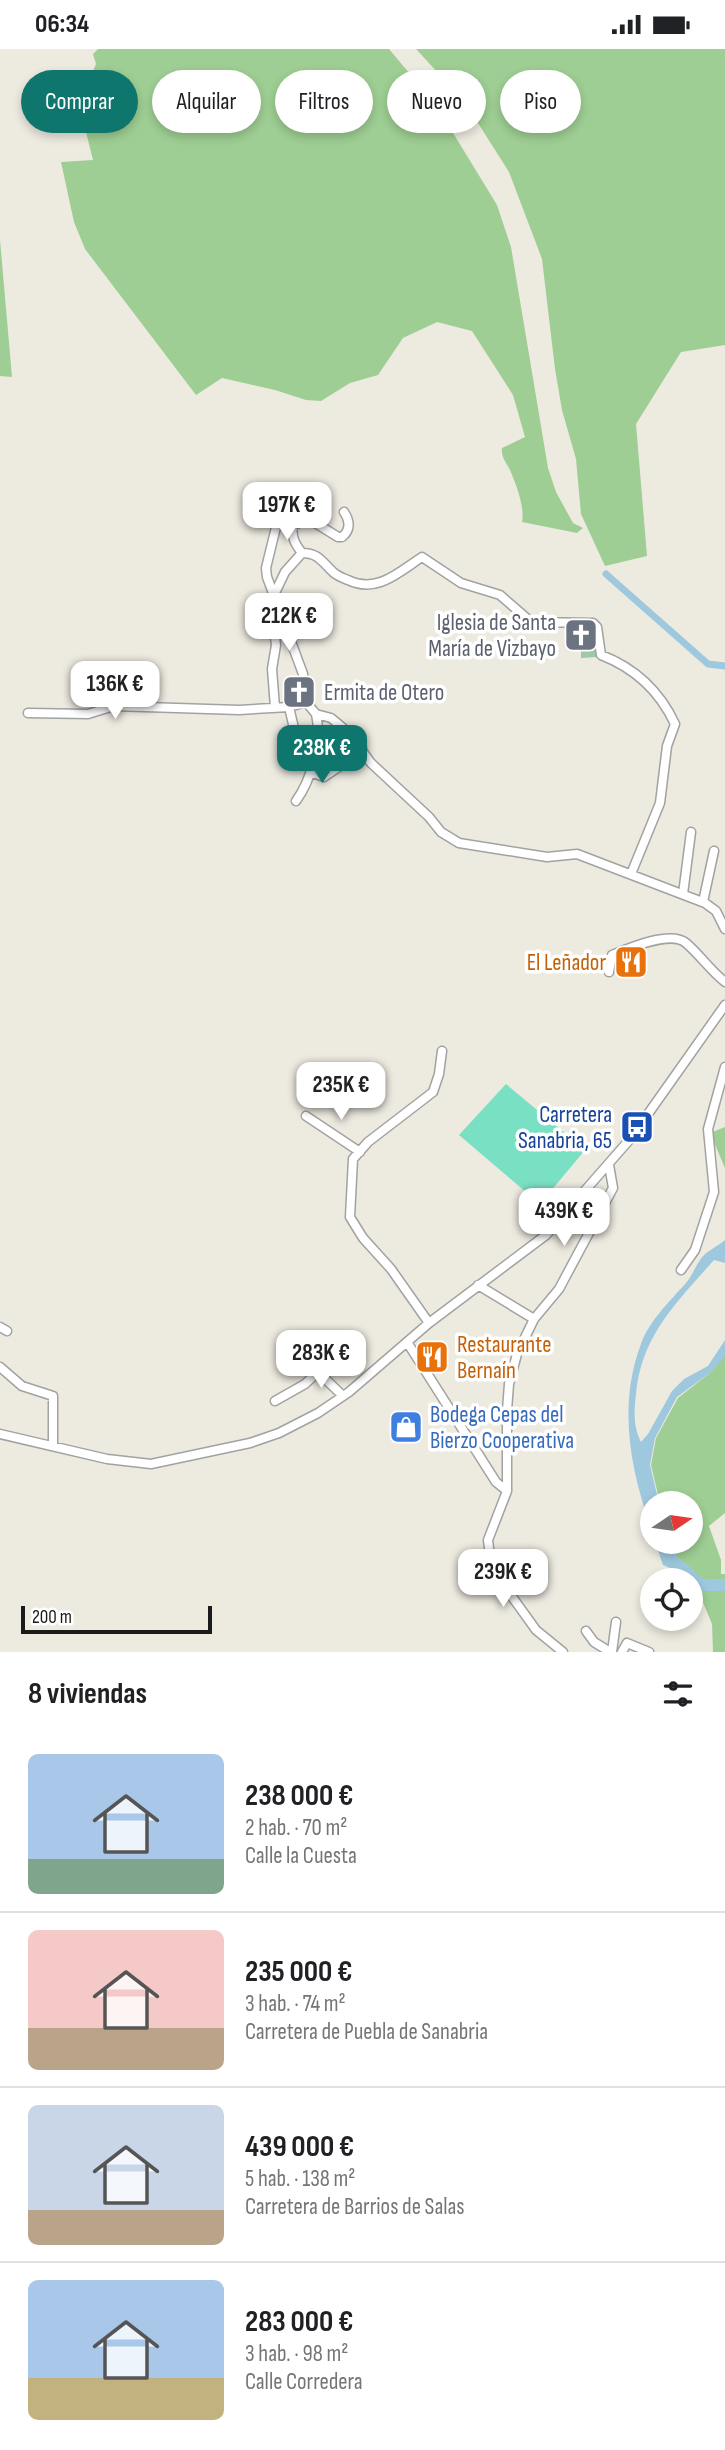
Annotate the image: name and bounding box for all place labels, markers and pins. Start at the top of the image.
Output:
pin: 197K € [230,483,344,542]
pin: 212K € [232,593,346,653]
place label: Iglesia de Santa María de Vizbayo [428,609,556,663]
church icon: Iglesia de Santa María de Vizbayo [562,616,600,654]
pin: 136K € [58,661,172,721]
church icon: Ermita de Otero [280,673,318,711]
place label: Ermita de Otero [324,679,444,707]
pin: 238K € [265,725,379,785]
restaurant icon: El Leñador [612,943,650,981]
place label: El Leñador [527,949,606,977]
pin: 235K € [284,1063,398,1122]
place label: Carretera Sanabria, 65 [518,1101,612,1155]
bus stop icon: Carretera Sanabria, 65 [618,1108,656,1146]
pin: 439K € [507,1189,621,1248]
pin: 283K € [264,1331,378,1390]
place label: Restaurante Bernaín [457,1331,551,1385]
restaurant icon: Restaurante Bernaín [413,1338,451,1376]
place label: Bodega Cepas del Bierzo Cooperativa [430,1401,574,1455]
shop icon: Bodega Cepas del Bierzo Cooperativa [387,1408,425,1446]
pin: 239K € [446,1549,560,1609]

